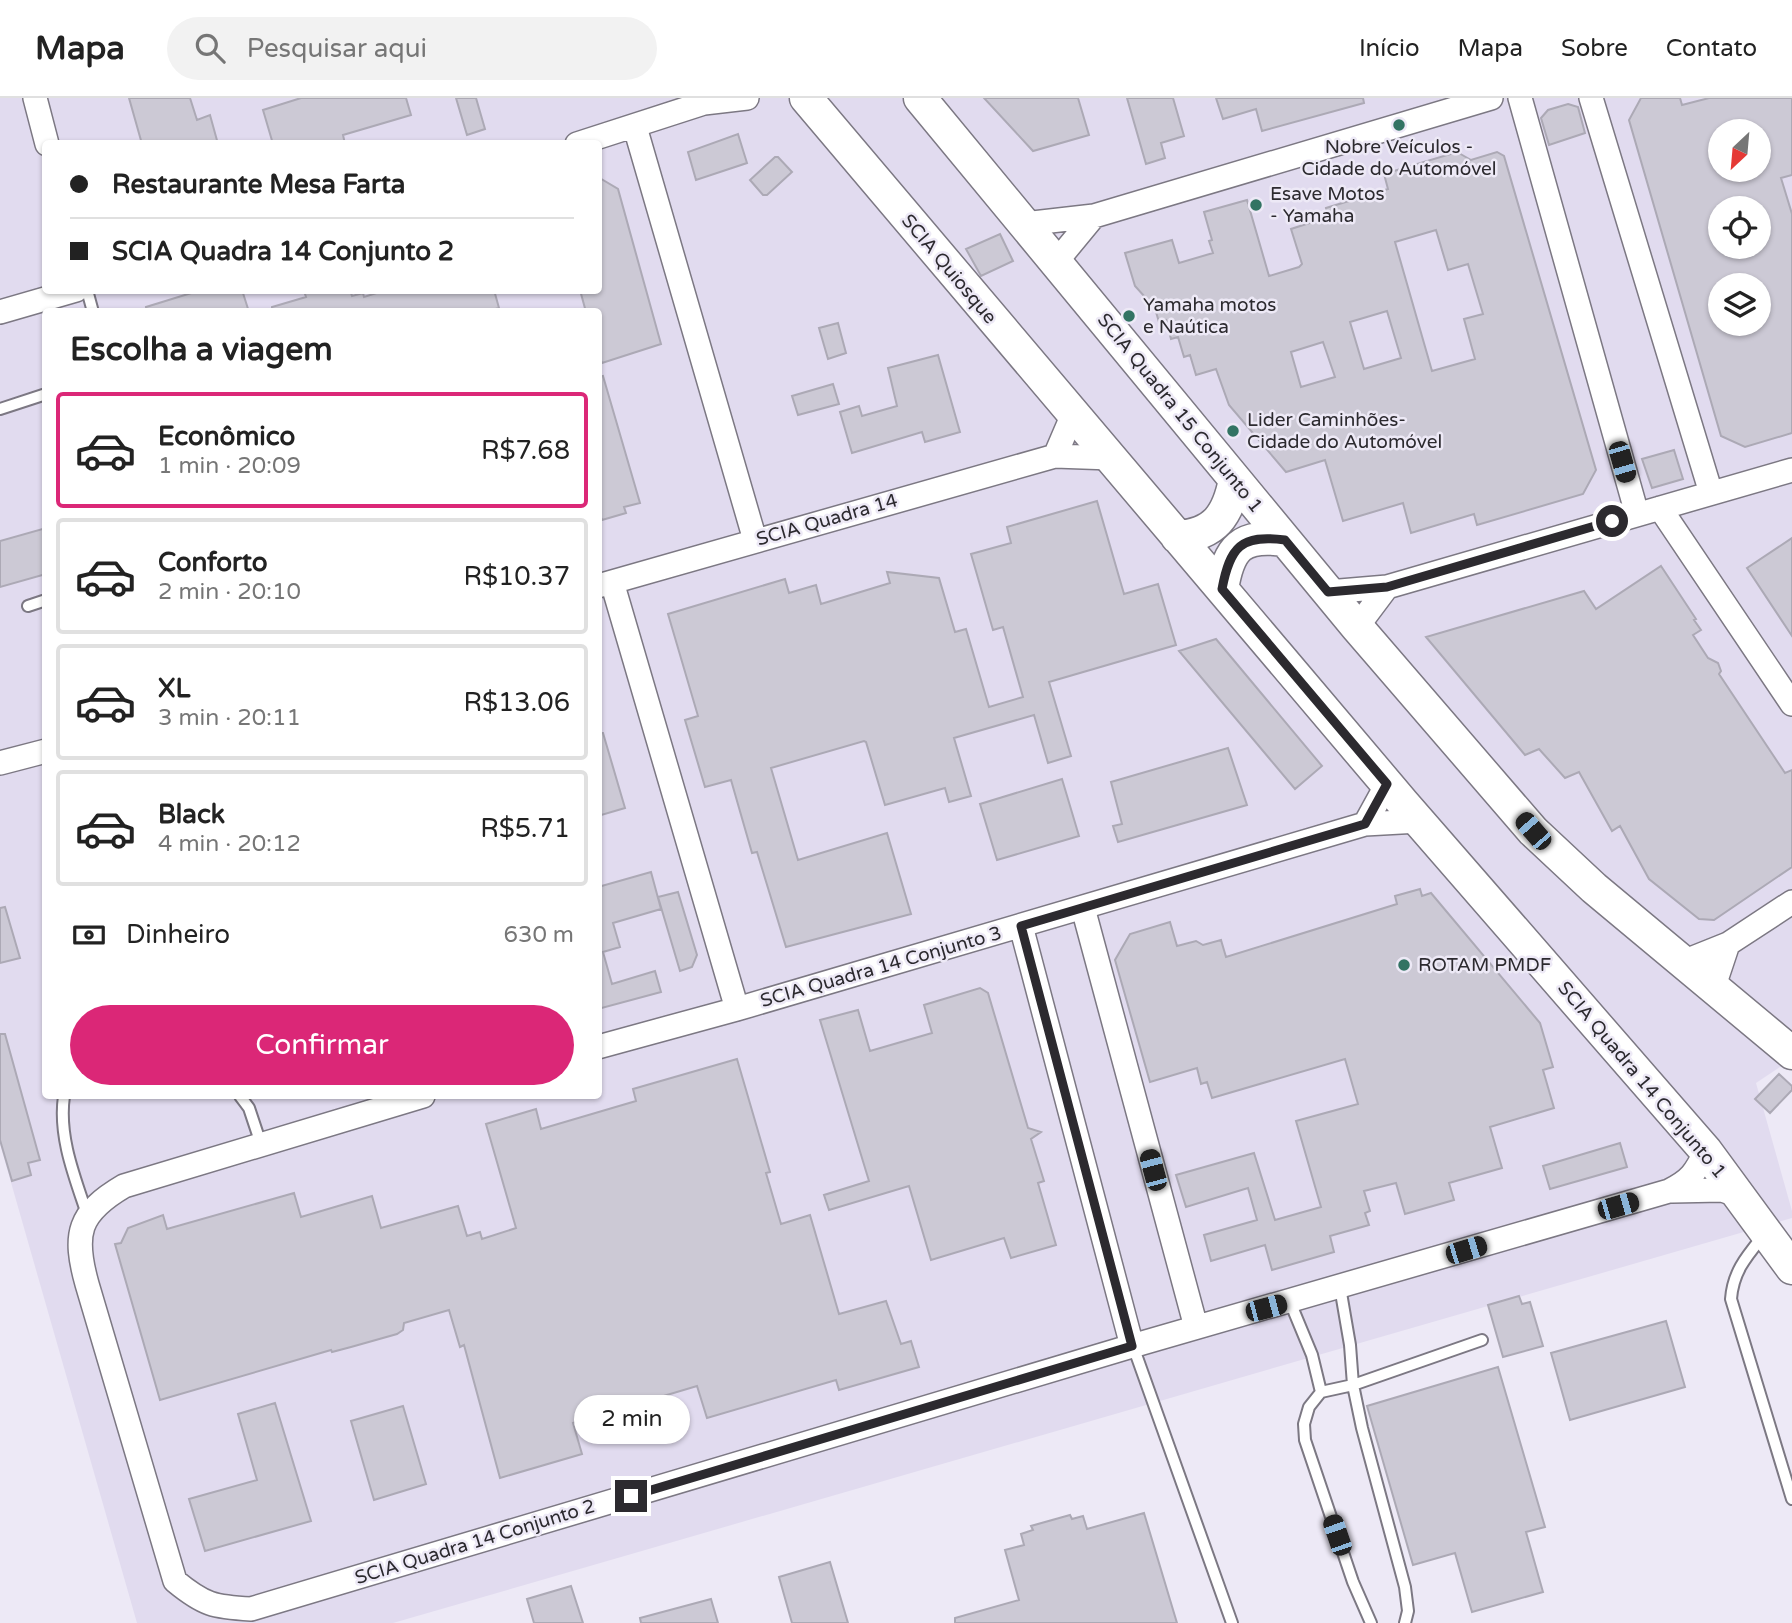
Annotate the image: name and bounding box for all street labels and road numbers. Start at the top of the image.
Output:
street label: SCIA Quiosque [897,210,1001,328]
street label: SCIA Quadra 15 Conjunto 1 [1093,309,1267,517]
street label: SCIA Quadra 14 [754,489,900,551]
street label: SCIA Quadra 14 Conjunto 3 [758,922,1004,1012]
street label: SCIA Quadra 14 Conjunto 1 [1553,977,1731,1183]
street label: SCIA Quadra 14 Conjunto 2 [352,1495,598,1589]

